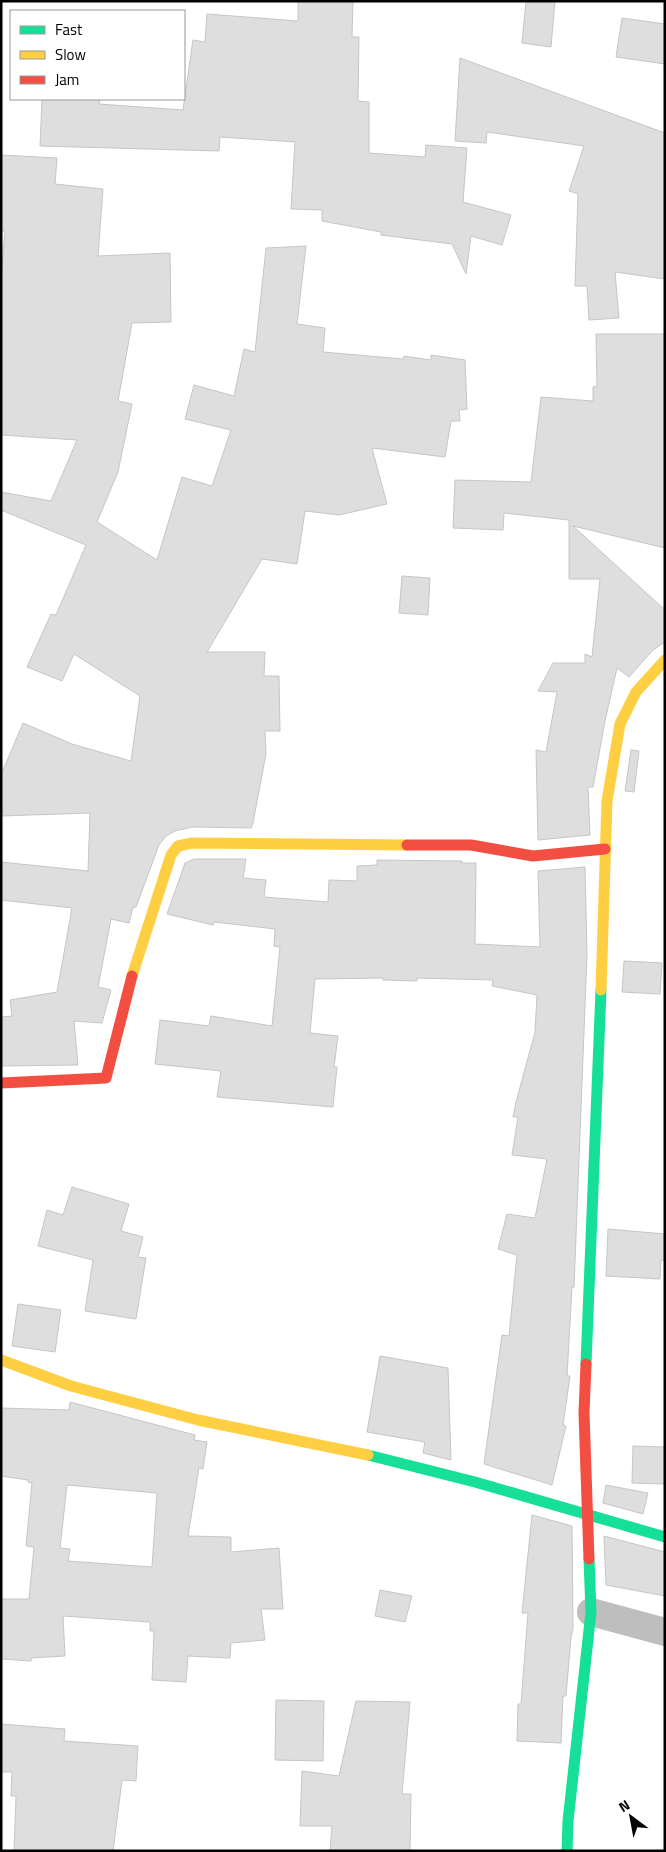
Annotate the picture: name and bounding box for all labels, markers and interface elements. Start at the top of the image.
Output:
legend [10,10,185,100]
text: Fast [55,18,83,41]
text: Slow [55,43,86,66]
text: Jam [55,68,79,91]
north arrow [606,1792,656,1842]
text: N [614,1794,634,1817]

